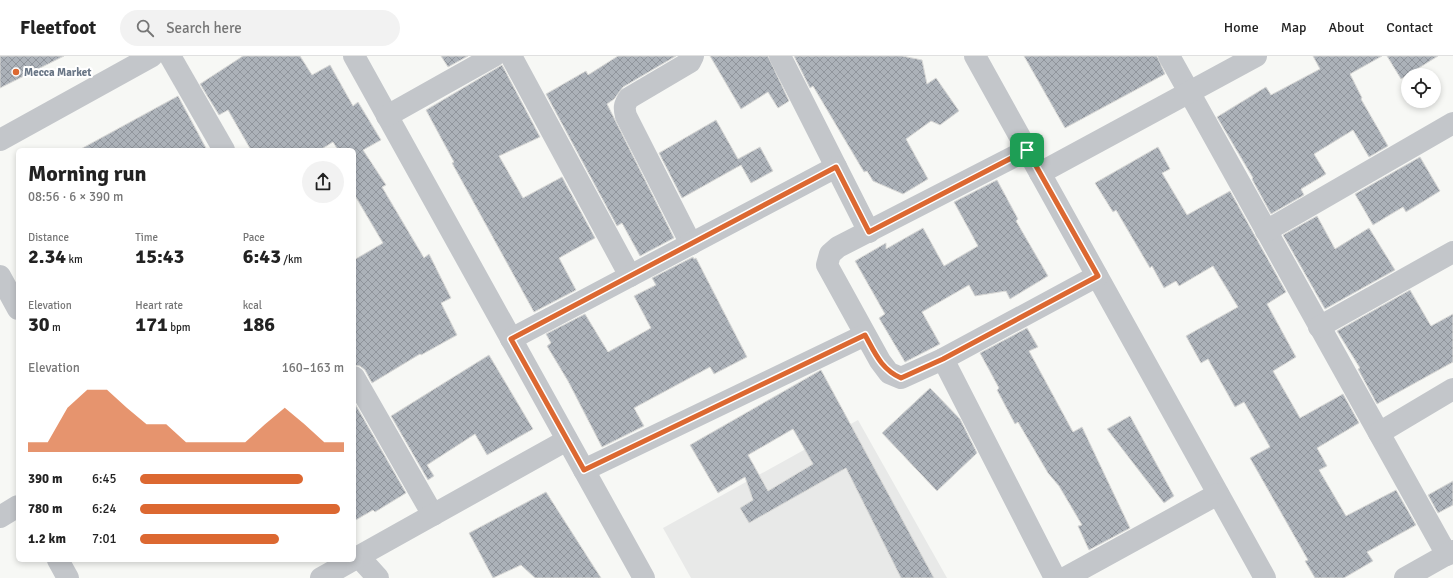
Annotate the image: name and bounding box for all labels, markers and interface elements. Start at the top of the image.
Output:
search box [120,10,400,46]
text: Fleetfoot [20,16,96,40]
icon: search [134,17,156,39]
text: Search here [166,19,242,37]
text: Home [1224,19,1259,36]
text: Map [1281,19,1306,36]
text: About [1328,19,1364,36]
text: Contact [1386,19,1433,36]
place label: Mecca Market [24,66,91,79]
marker: Mecca Market [11,67,21,77]
map controls [1401,68,1441,108]
button: locate [1401,68,1441,108]
pin [1010,133,1044,167]
icon: arrive [1016,139,1038,161]
text: Morning run [28,160,147,187]
button: share [302,161,344,203]
text: 08:56 · 6 × 390 m [28,189,123,205]
text: Distance [28,231,69,244]
text: Time [135,231,158,244]
text: Pace [243,231,265,244]
text: 2.34 [28,244,66,269]
text: 15:43 [135,244,184,269]
text: 6:43 [243,244,281,269]
text: km [66,253,83,266]
text: /km [281,253,302,266]
text: Elevation [28,299,72,312]
text: Heart rate [135,299,183,312]
text: kcal [243,299,262,312]
text: 30 [28,312,50,337]
text: 171 [135,312,168,337]
text: 186 [243,312,275,337]
text: m [50,321,61,334]
text: bpm [168,321,191,334]
text: Elevation [28,360,80,376]
text: 160–163 m [282,360,344,376]
text: 390 m [28,471,62,487]
text: 6:45 [92,471,117,487]
text: 780 m [28,501,62,517]
text: 6:24 [92,501,117,517]
text: 1.2 km [28,531,66,547]
text: 7:01 [92,531,117,547]

